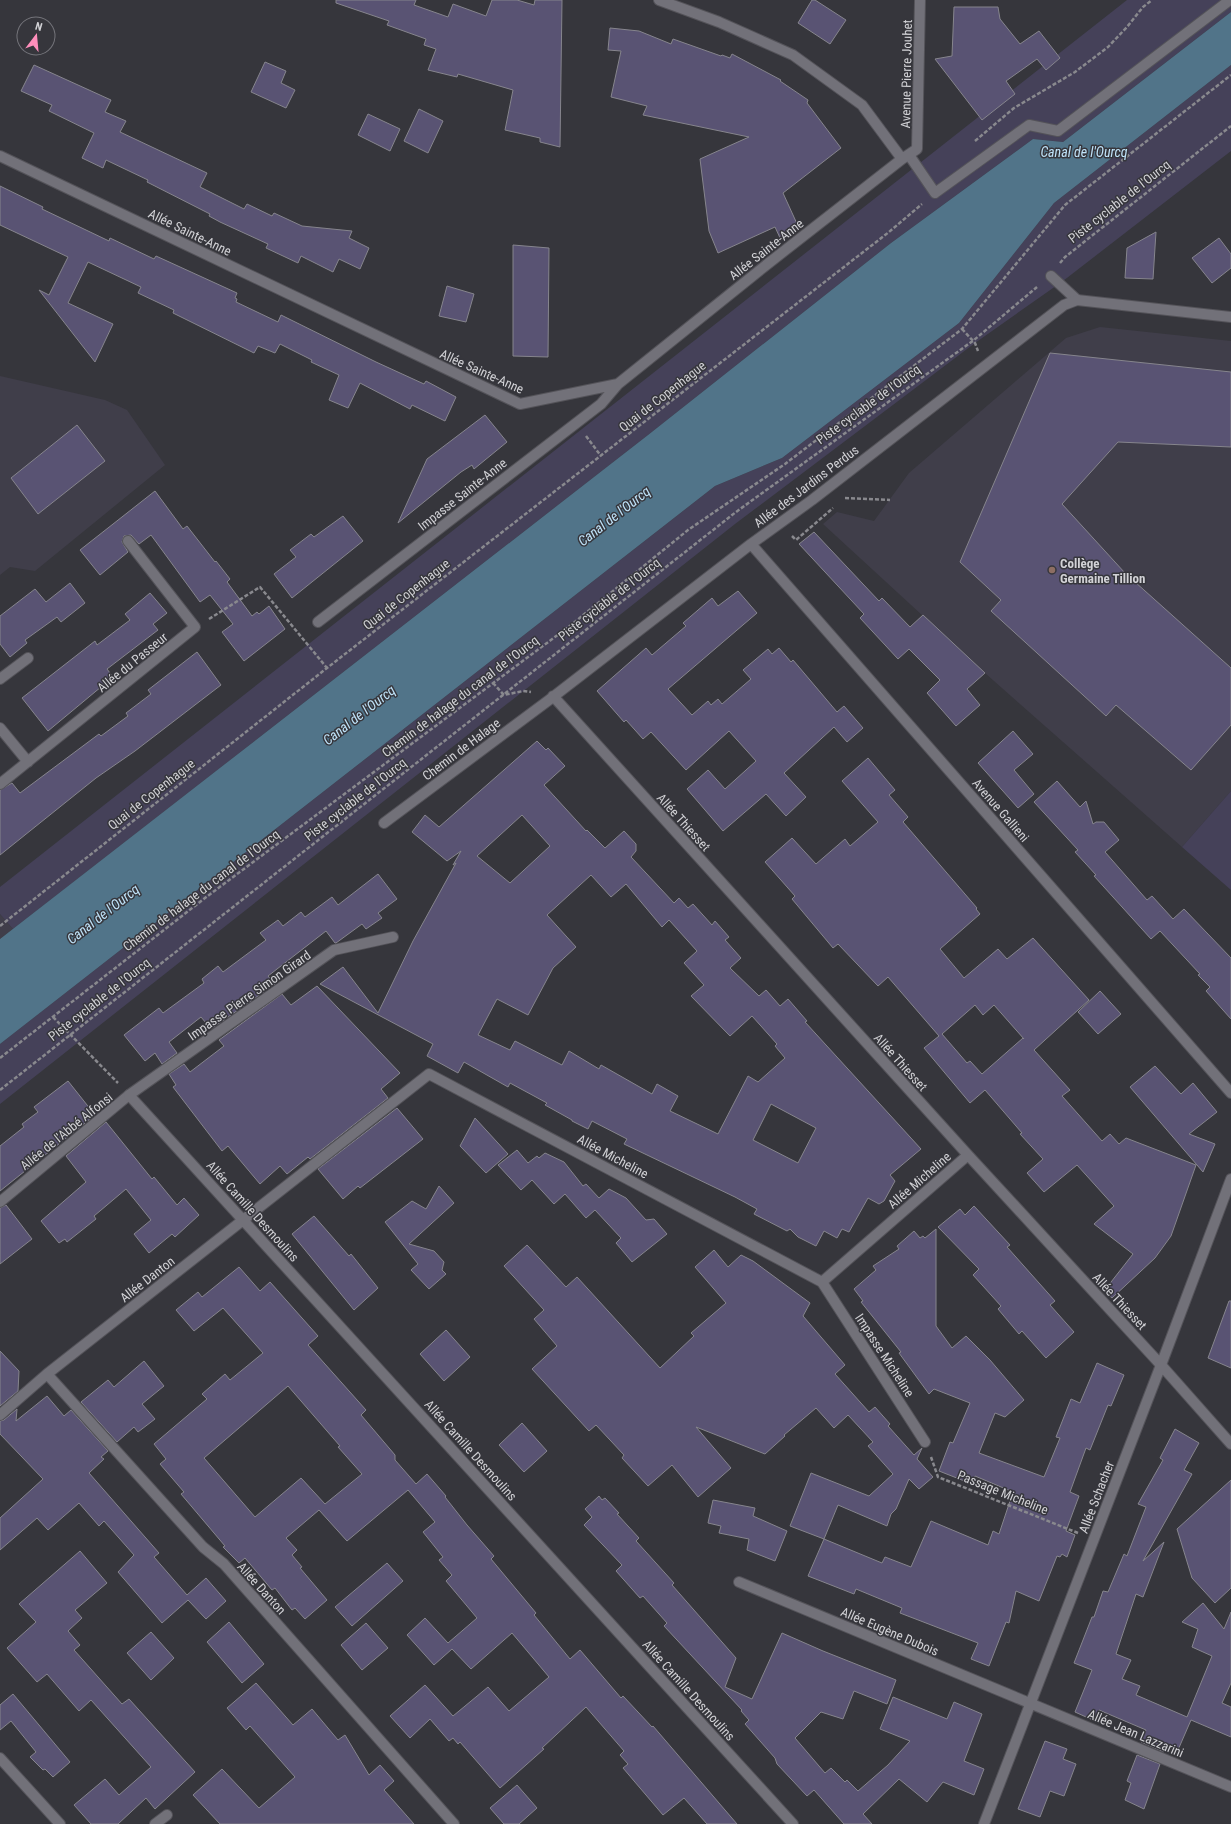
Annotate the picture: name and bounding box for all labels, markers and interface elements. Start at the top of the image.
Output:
north arrow [16,16,56,56]
street label: Avenue Pierre Jouhet [898,19,915,129]
text: N [34,20,44,34]
water label: Canal de l'Ourcq [1040,144,1128,160]
street label: Piste cyclable de l'Ourcq [1065,157,1173,246]
street label: Allée Sainte-Anne [146,206,234,259]
street label: Allée Sainte-Anne [726,216,806,283]
street label: Allée Sainte-Anne [438,346,526,397]
street label: Quai de Copenhague [616,358,709,435]
street label: Piste cyclable de l'Ourcq [813,362,923,447]
street label: Allée des Jardins Perdus [751,442,862,531]
street label: Impasse Sainte-Anne [415,455,510,534]
water label: Canal de l'Ourcq [575,483,653,549]
street label: Piste cyclable de l'Ourcq [555,555,663,644]
street label: Quai de Copenhague [360,556,453,633]
place label: Collège Germaine Tillion [1060,556,1145,586]
marker: Collège Germaine Tillion [1047,565,1057,575]
street label: Allée du Passeur [94,630,170,695]
street label: Chemin de halage du canal de l'Ourcq [379,633,542,760]
water label: Canal de l'Ourcq [320,682,398,748]
street label: Chemin de Halage [420,715,503,783]
street label: Piste cyclable de l'Ourcq [301,755,409,844]
street label: Quai de Copenhague [105,756,198,833]
street label: Avenue Gallieni [969,776,1032,845]
street label: Allée Thiesset [654,790,713,854]
street label: Chemin de halage du canal de l'Ourcq [120,827,283,954]
water label: Canal de l'Ourcq [64,881,142,947]
street label: Impasse Pierre Simon Girard [185,947,313,1043]
street label: Piste cyclable de l'Ourcq [45,955,153,1044]
street label: Allée Thiesset [871,1030,930,1094]
street label: Allée de l'Abbé Alfonsi [17,1090,115,1173]
street label: Allée Micheline [575,1131,651,1181]
street label: Allée Micheline [885,1149,954,1212]
street label: Allée Camille Desmoulins [203,1158,302,1265]
street label: Allée Danton [117,1253,178,1305]
street label: Allée Thiesset [1089,1270,1150,1333]
street label: Impasse Micheline [852,1311,917,1400]
street label: Allée Camille Desmoulins [421,1397,520,1504]
street label: Allée Schacher [1076,1459,1117,1535]
street label: Passage Micheline [955,1467,1050,1517]
street label: Allée Danton [234,1559,289,1618]
street label: Allée Eugène Dubois [839,1604,941,1659]
street label: Allée Camille Desmoulins [639,1637,738,1744]
street label: Allée Jean Lazzarini [1086,1706,1186,1760]

